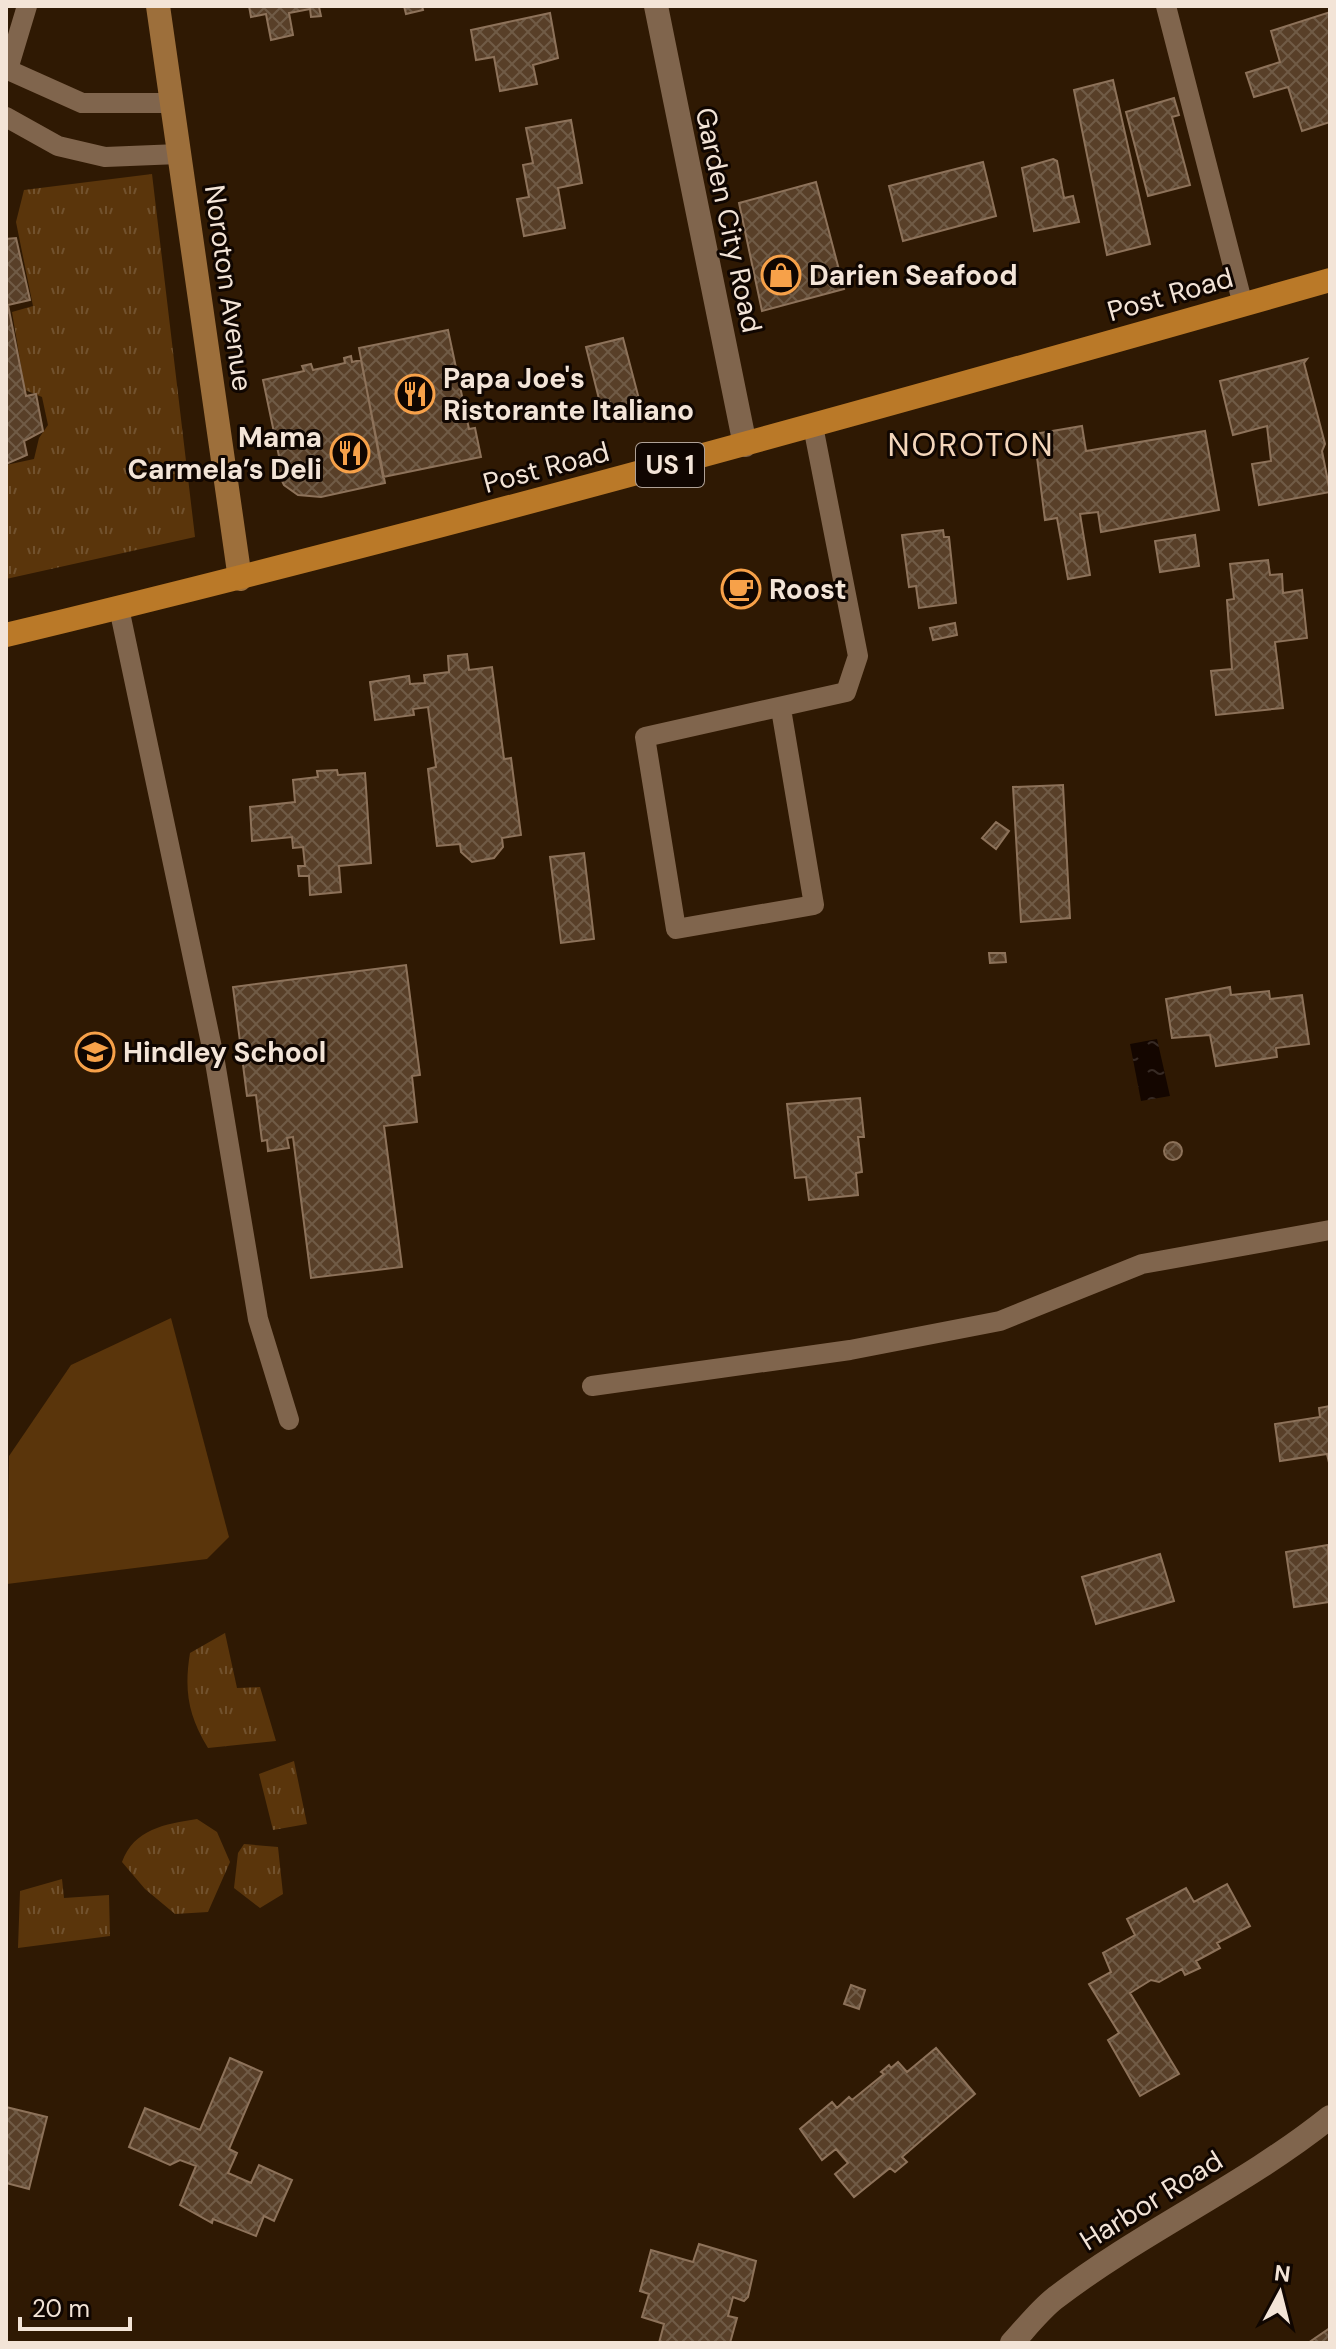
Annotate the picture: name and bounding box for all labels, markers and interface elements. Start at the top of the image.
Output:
street label: Garden City Road [687,104,770,336]
street label: Noroton Avenue [196,183,261,393]
shop icon: Darien Seafood [760,254,802,296]
place label: Darien Seafood [809,257,1018,294]
street label: Post Road [1103,259,1237,330]
place label: Papa Joe's Ristorante Italiano [443,360,694,429]
restaurant icon: Papa Joe's Ristorante Italiano [394,373,436,415]
place label: Mama Carmela’s Deli [127,419,322,488]
district label: NOROTON [887,424,1055,466]
restaurant icon: Mama Carmela’s Deli [329,432,371,474]
street label: Post Road [479,433,613,502]
road number: US 1 [636,443,704,487]
cafe icon: Roost [720,568,762,610]
place label: Roost [769,571,847,608]
school or university icon: Hindley School [74,1031,116,1073]
place label: Hindley School [123,1034,326,1071]
street label: Harbor Road [1073,2142,1230,2259]
north arrow [1240,2253,1320,2333]
text: N [1273,2258,1292,2289]
scale bar [20,2281,130,2331]
text: 20 m [32,2293,90,2324]

